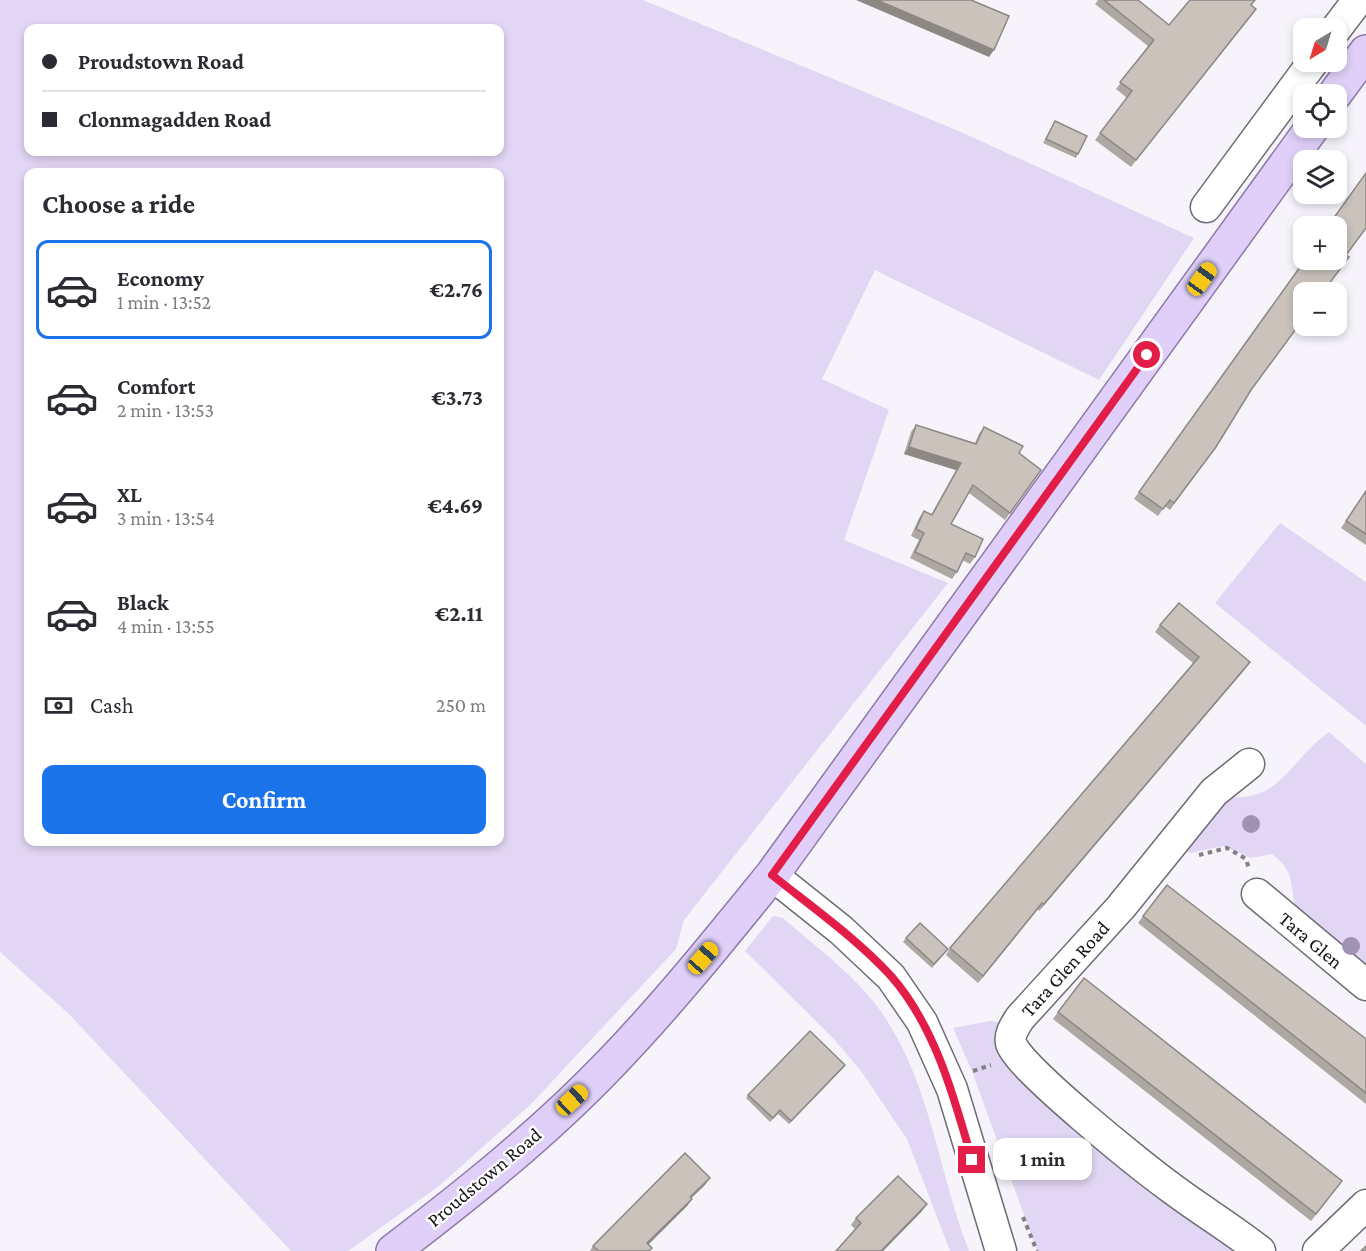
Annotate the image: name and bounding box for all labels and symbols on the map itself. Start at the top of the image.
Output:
north arrow [1293,18,1347,72]
car [1184,259,1220,299]
route start [1133,341,1160,368]
street label: Tara Glen [1275,907,1348,973]
street label: Tara Glen Road [1016,916,1114,1021]
car [684,939,722,977]
car [553,1081,591,1119]
street label: Proudstown Road [423,1123,546,1231]
callout: 1 min [993,1139,1092,1181]
route end [958,1146,985,1173]

